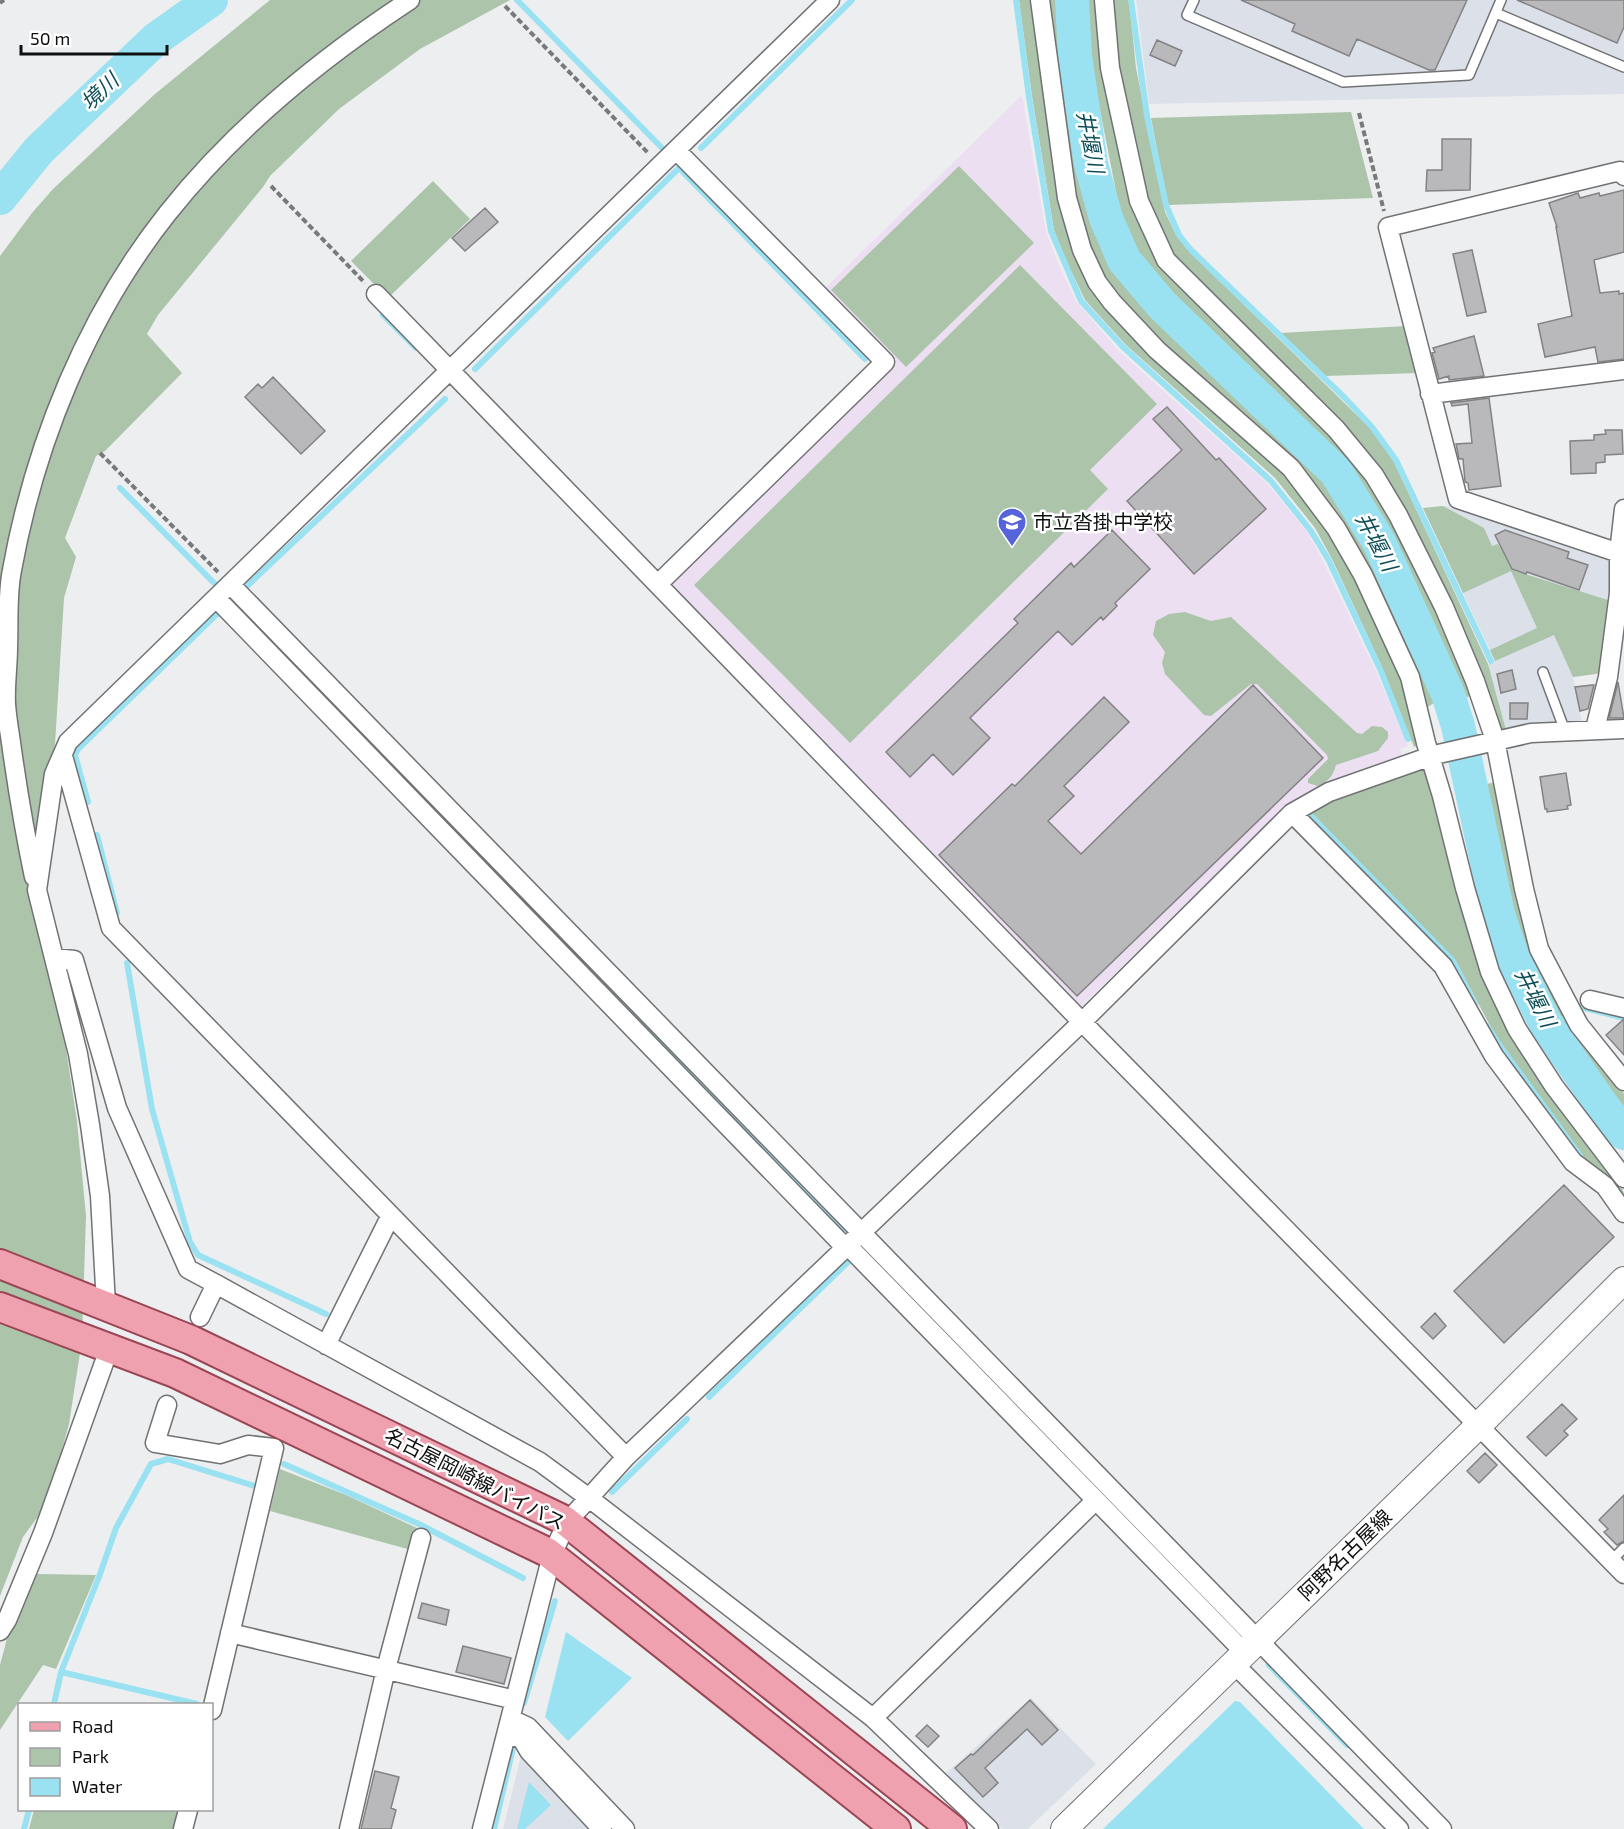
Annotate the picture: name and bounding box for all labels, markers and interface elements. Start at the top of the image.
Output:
scale bar [21,18,166,56]
text: 50 m [30,27,70,49]
water label: 境川 [75,66,124,114]
water label: 井堰川 [1073,108,1110,177]
school or university icon: 市立沓掛中学校 [996,506,1028,548]
water label: 井堰川 [1351,508,1404,577]
place label: 市立沓掛中学校 [1033,509,1173,533]
water label: 井堰川 [1511,964,1563,1033]
street label: 名古屋岡崎線バイパス [381,1422,570,1534]
street label: 阿野名古屋線 [1293,1504,1396,1605]
legend [18,1703,213,1811]
text: Road [72,1715,113,1737]
text: Park [72,1745,109,1767]
text: Water [72,1775,122,1797]

